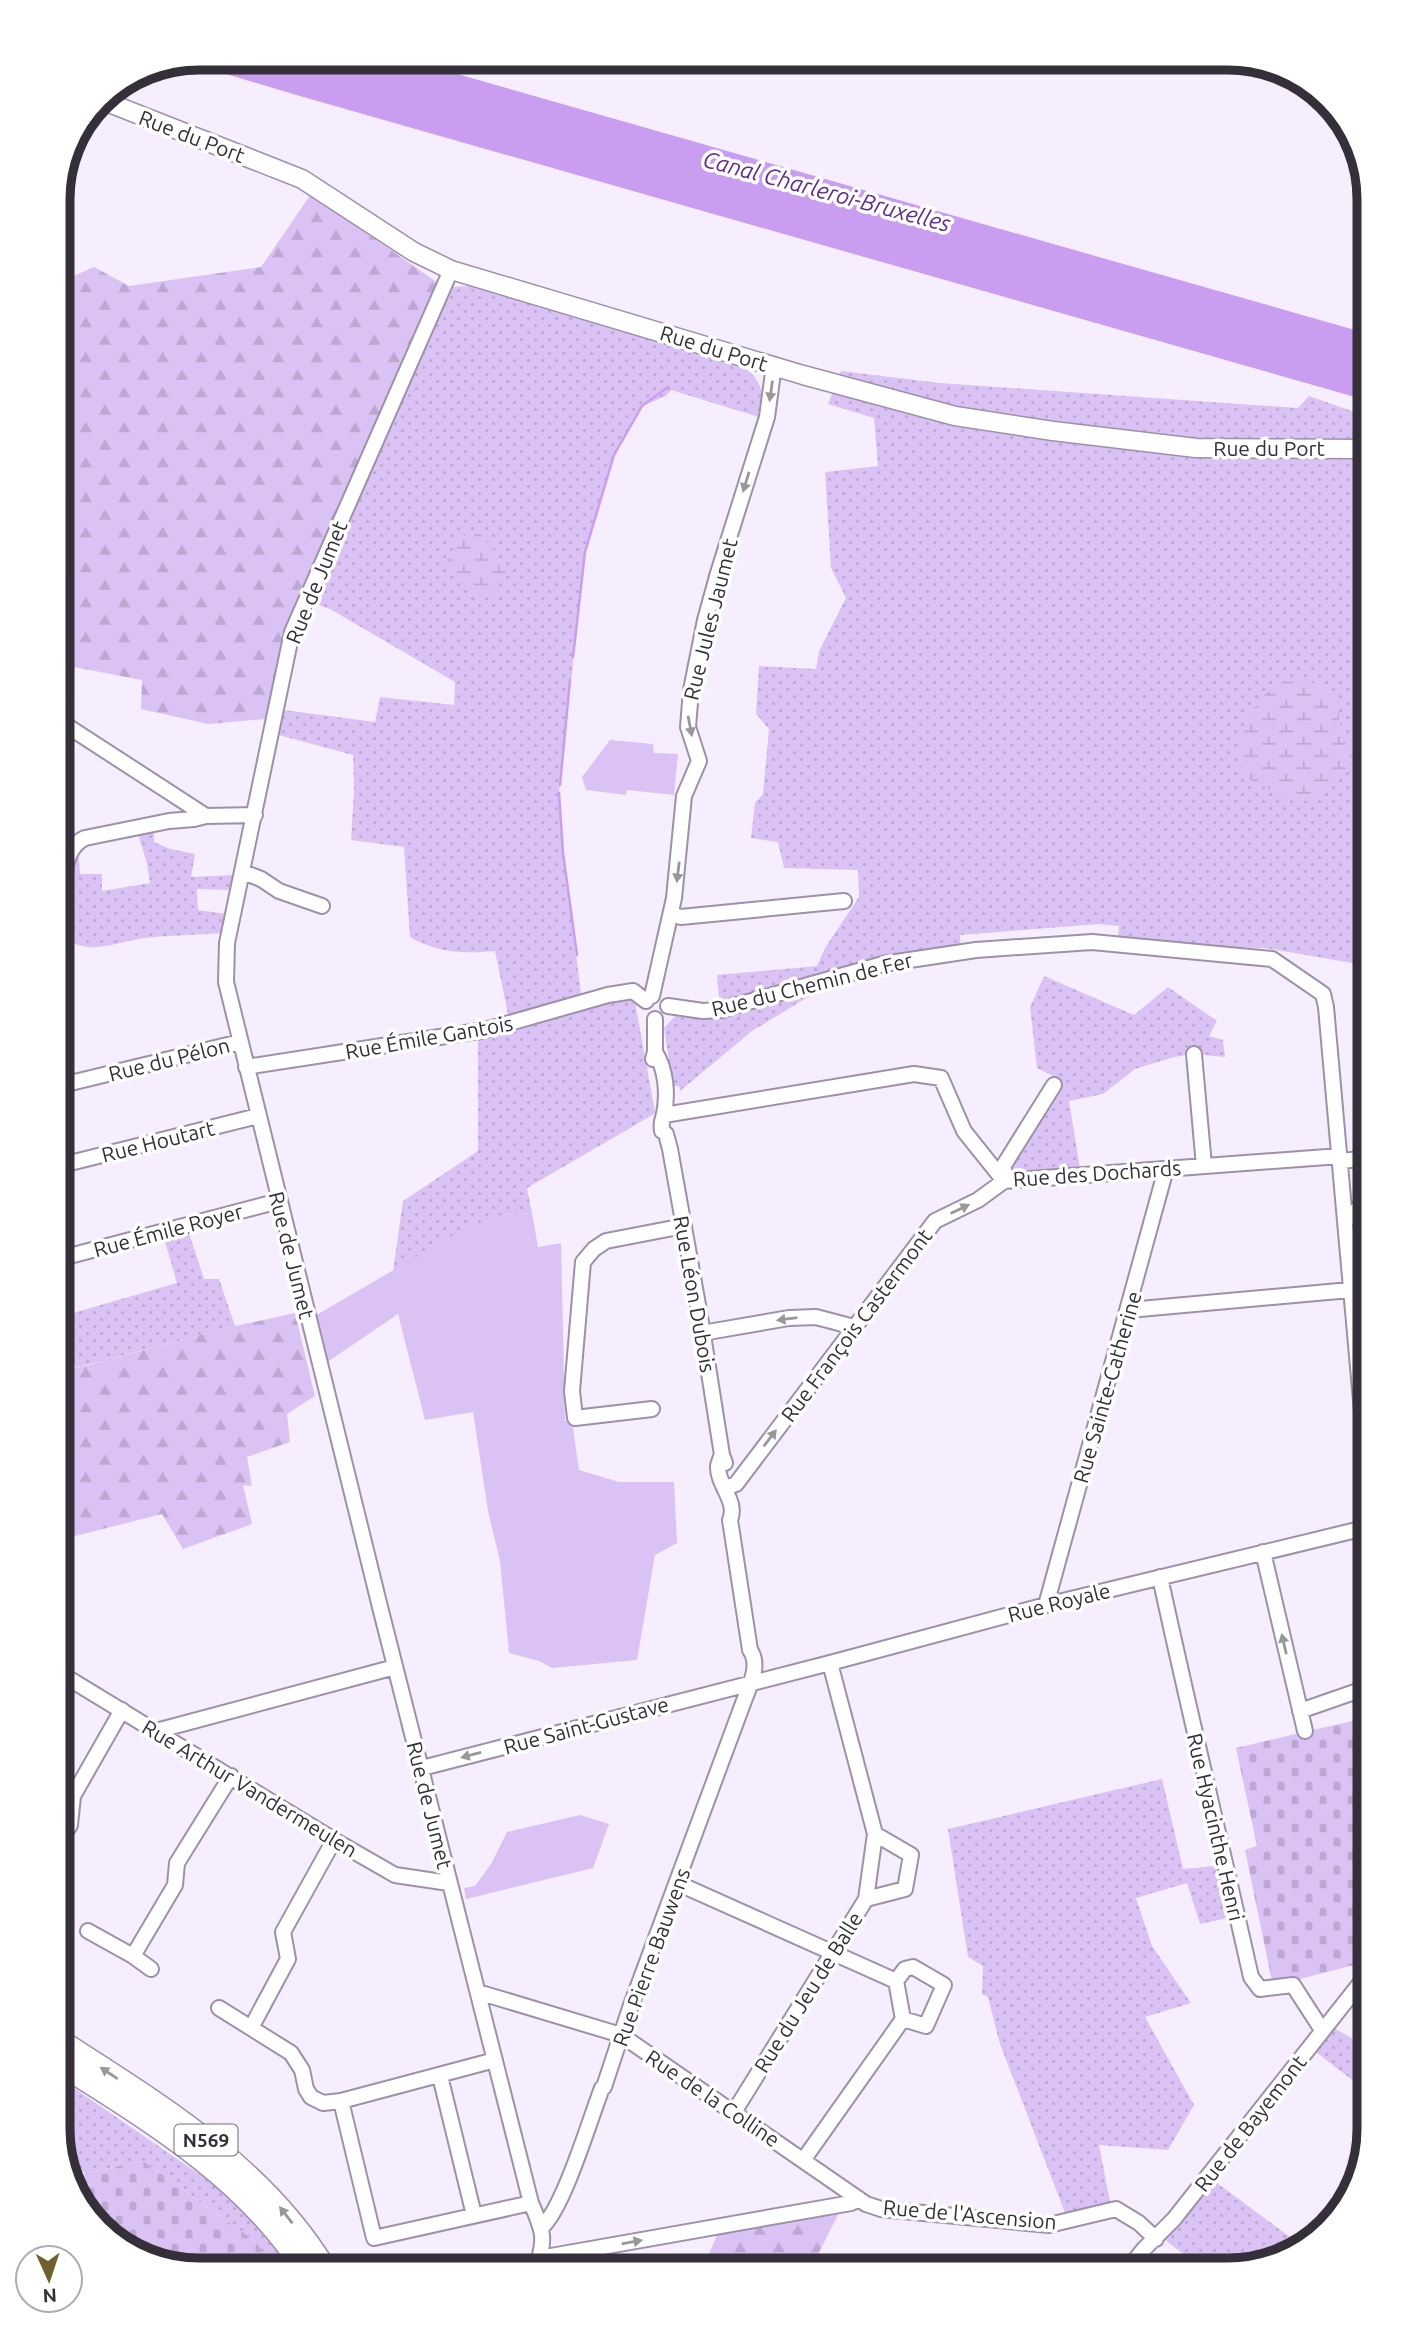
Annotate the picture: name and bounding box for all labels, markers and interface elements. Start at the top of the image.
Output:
street label: Rue du Port [136,105,248,167]
water label: Canal Charleroi-Bruxelles [700,146,954,236]
street label: Rue du Port [657,320,771,376]
one-way arrow [765,380,776,402]
street label: Rue du Port [1213,436,1325,460]
one-way arrow [741,472,751,493]
street label: Rue de Jumet [280,517,352,647]
street label: Rue Jules Jaumet [678,536,742,702]
one-way arrow [684,715,695,737]
one-way arrow [672,861,683,883]
street label: Rue du Chemin de Fer [709,947,915,1021]
street label: Rue Émile Gantois [343,1010,515,1064]
street label: Rue du Pélon [106,1032,232,1086]
street label: Rue Houtart [99,1115,217,1167]
street label: Rue des Dochards [1012,1155,1182,1191]
street label: Rue de Jumet [265,1189,319,1321]
street label: Rue Émile Royer [91,1199,245,1261]
one-way arrow [950,1203,970,1214]
street label: Rue Léon Dubois [669,1214,721,1374]
street label: Rue François Castermont [776,1224,936,1426]
street label: Rue Sainte-Catherine [1068,1288,1146,1486]
one-way arrow [776,1314,798,1325]
one-way arrow [763,1429,777,1448]
street label: Rue Royale [1005,1578,1113,1626]
one-way arrow [1278,1633,1289,1655]
street label: Rue Saint-Gustave [501,1691,671,1759]
street label: Rue Arthur Vandermeulen [138,1714,362,1862]
street label: Rue Hyacinthe Henri [1183,1731,1249,1923]
street label: Rue de Jumet [403,1739,457,1871]
one-way arrow [460,1750,482,1761]
street label: Rue Pierre Bauwens [608,1865,694,2049]
street label: Rue du Jeu de Balle [749,1907,867,2077]
street label: Rue de la Colline [642,2044,784,2152]
street label: Rue de Bayemont [1189,2050,1311,2196]
one-way arrow [100,2067,119,2080]
road number: N569 [174,2124,238,2156]
street label: Rue de l'Ascension [882,2194,1058,2234]
one-way arrow [279,2206,294,2224]
one-way arrow [621,2236,643,2247]
north arrow [14,2244,84,2314]
text: N [42,2285,58,2307]

